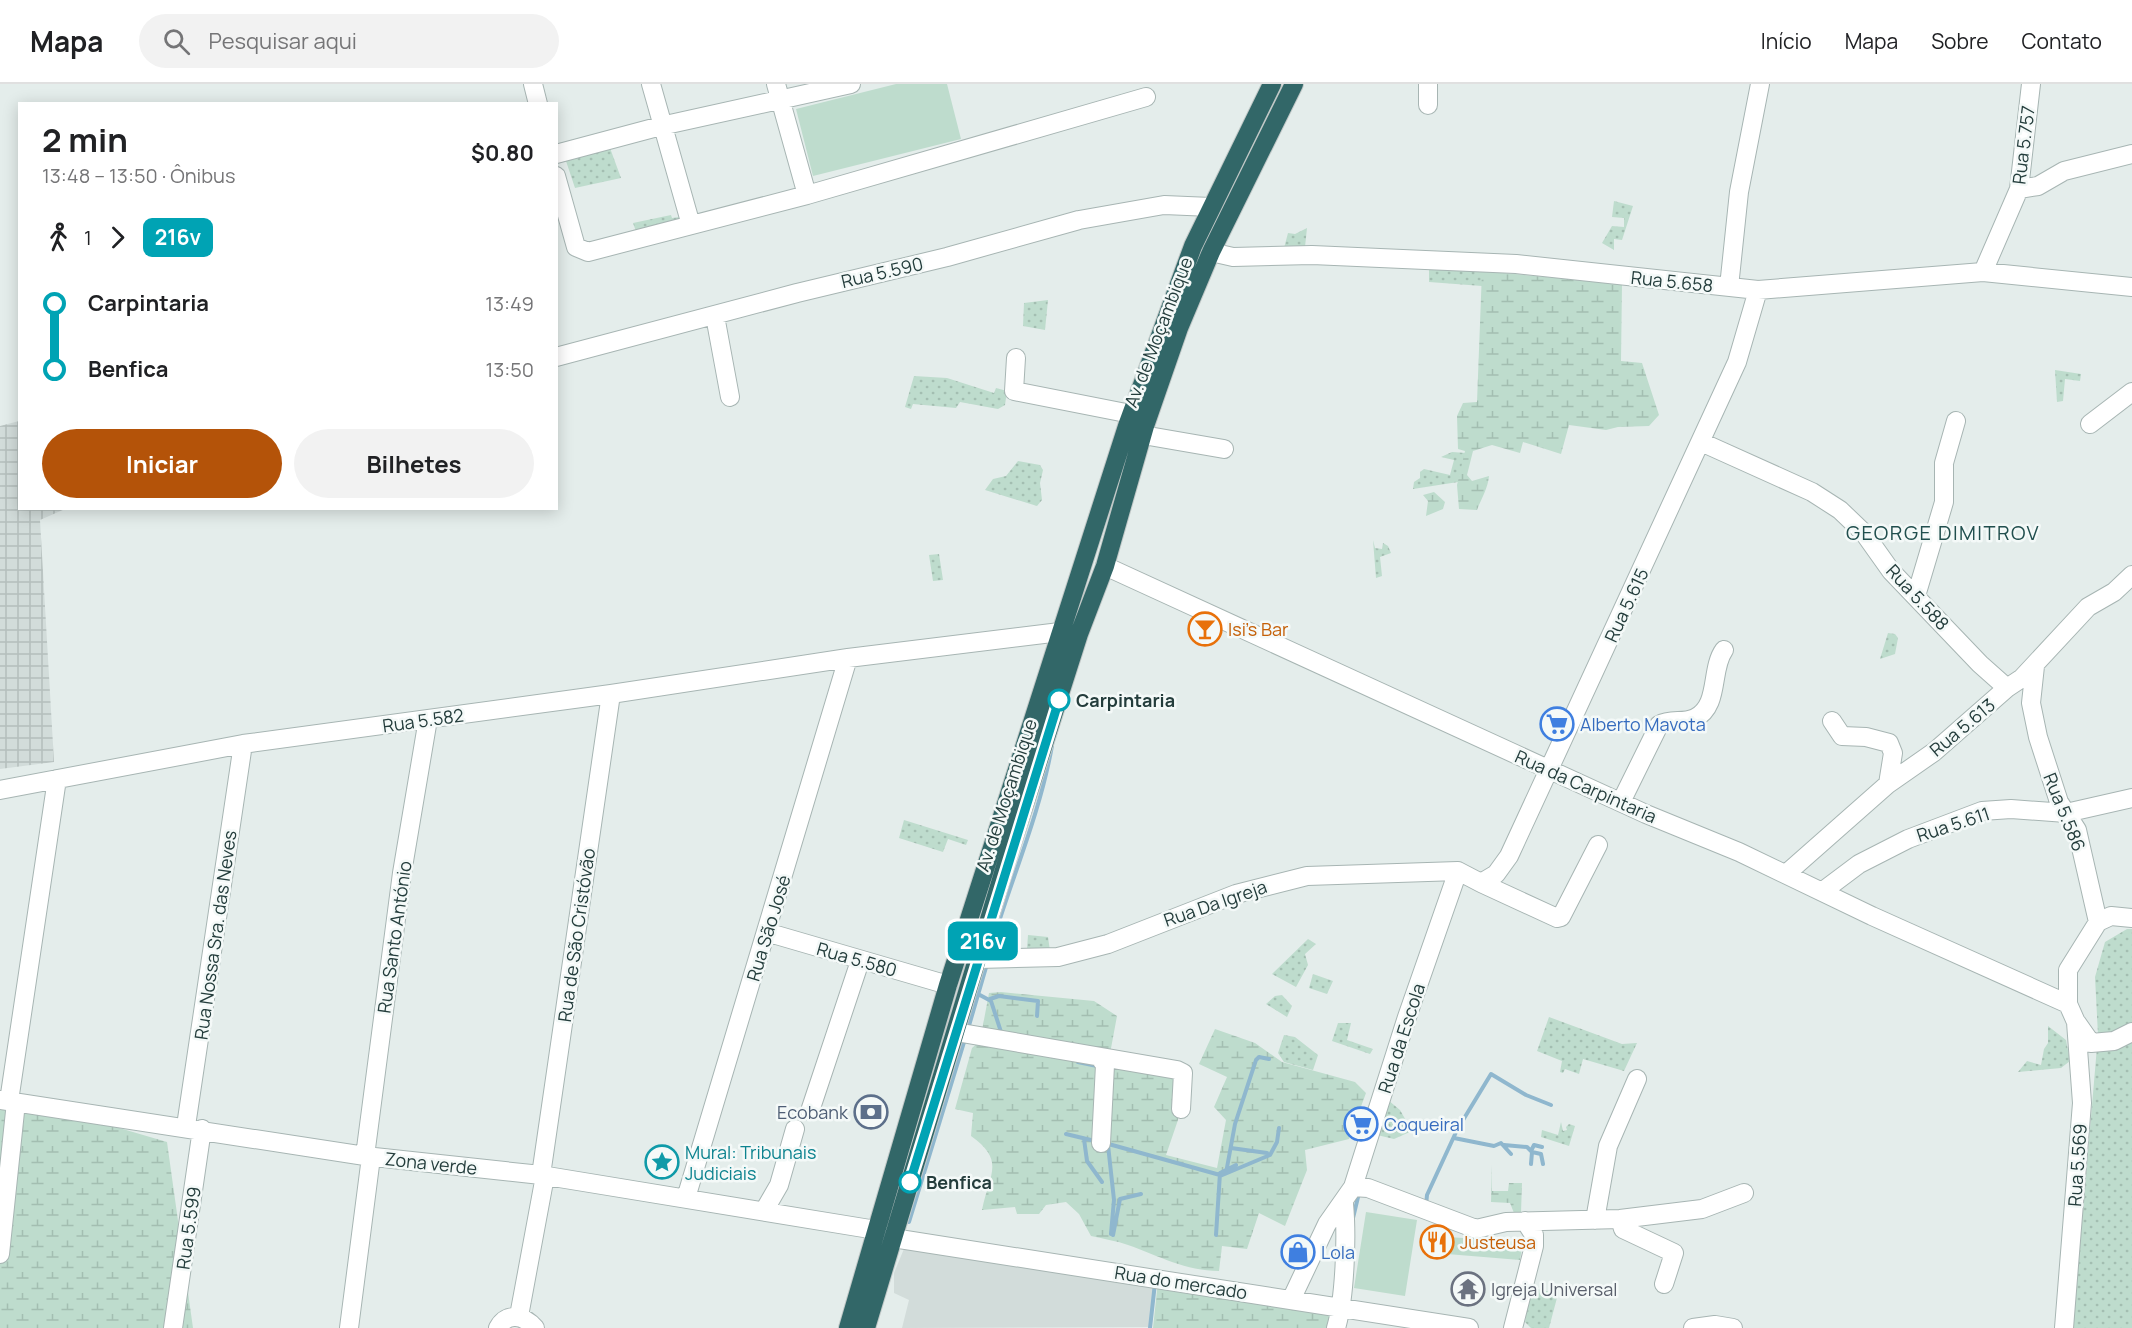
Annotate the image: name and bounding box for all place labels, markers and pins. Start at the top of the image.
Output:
bar icon: Isi's Bar [1187,611,1223,647]
place label: Isi's Bar [1228,617,1289,641]
place label: Carpintaria [1076,688,1175,712]
marker: Carpintaria [1048,689,1070,711]
supermarket icon: Alberto Mavota [1539,706,1575,742]
place label: Alberto Mavota [1580,712,1706,736]
bank icon: Ecobank [853,1094,889,1130]
place label: Ecobank [777,1100,849,1124]
supermarket icon: Coqueiral [1343,1106,1379,1142]
place label: Coqueiral [1384,1112,1464,1136]
place label: Mural: Tribunais Judiciais [685,1140,816,1185]
place icon: Mural: Tribunais Judiciais [644,1144,680,1180]
place label: Benfica [926,1170,992,1194]
marker: Benfica [899,1171,921,1193]
restaurant icon: Justeusa [1419,1224,1455,1260]
place label: Justeusa [1460,1230,1536,1254]
shop icon: Lola [1280,1234,1316,1270]
place label: Lola [1321,1240,1355,1264]
temple icon: Igreja Universal [1450,1271,1486,1307]
place label: Igreja Universal [1491,1277,1617,1301]

